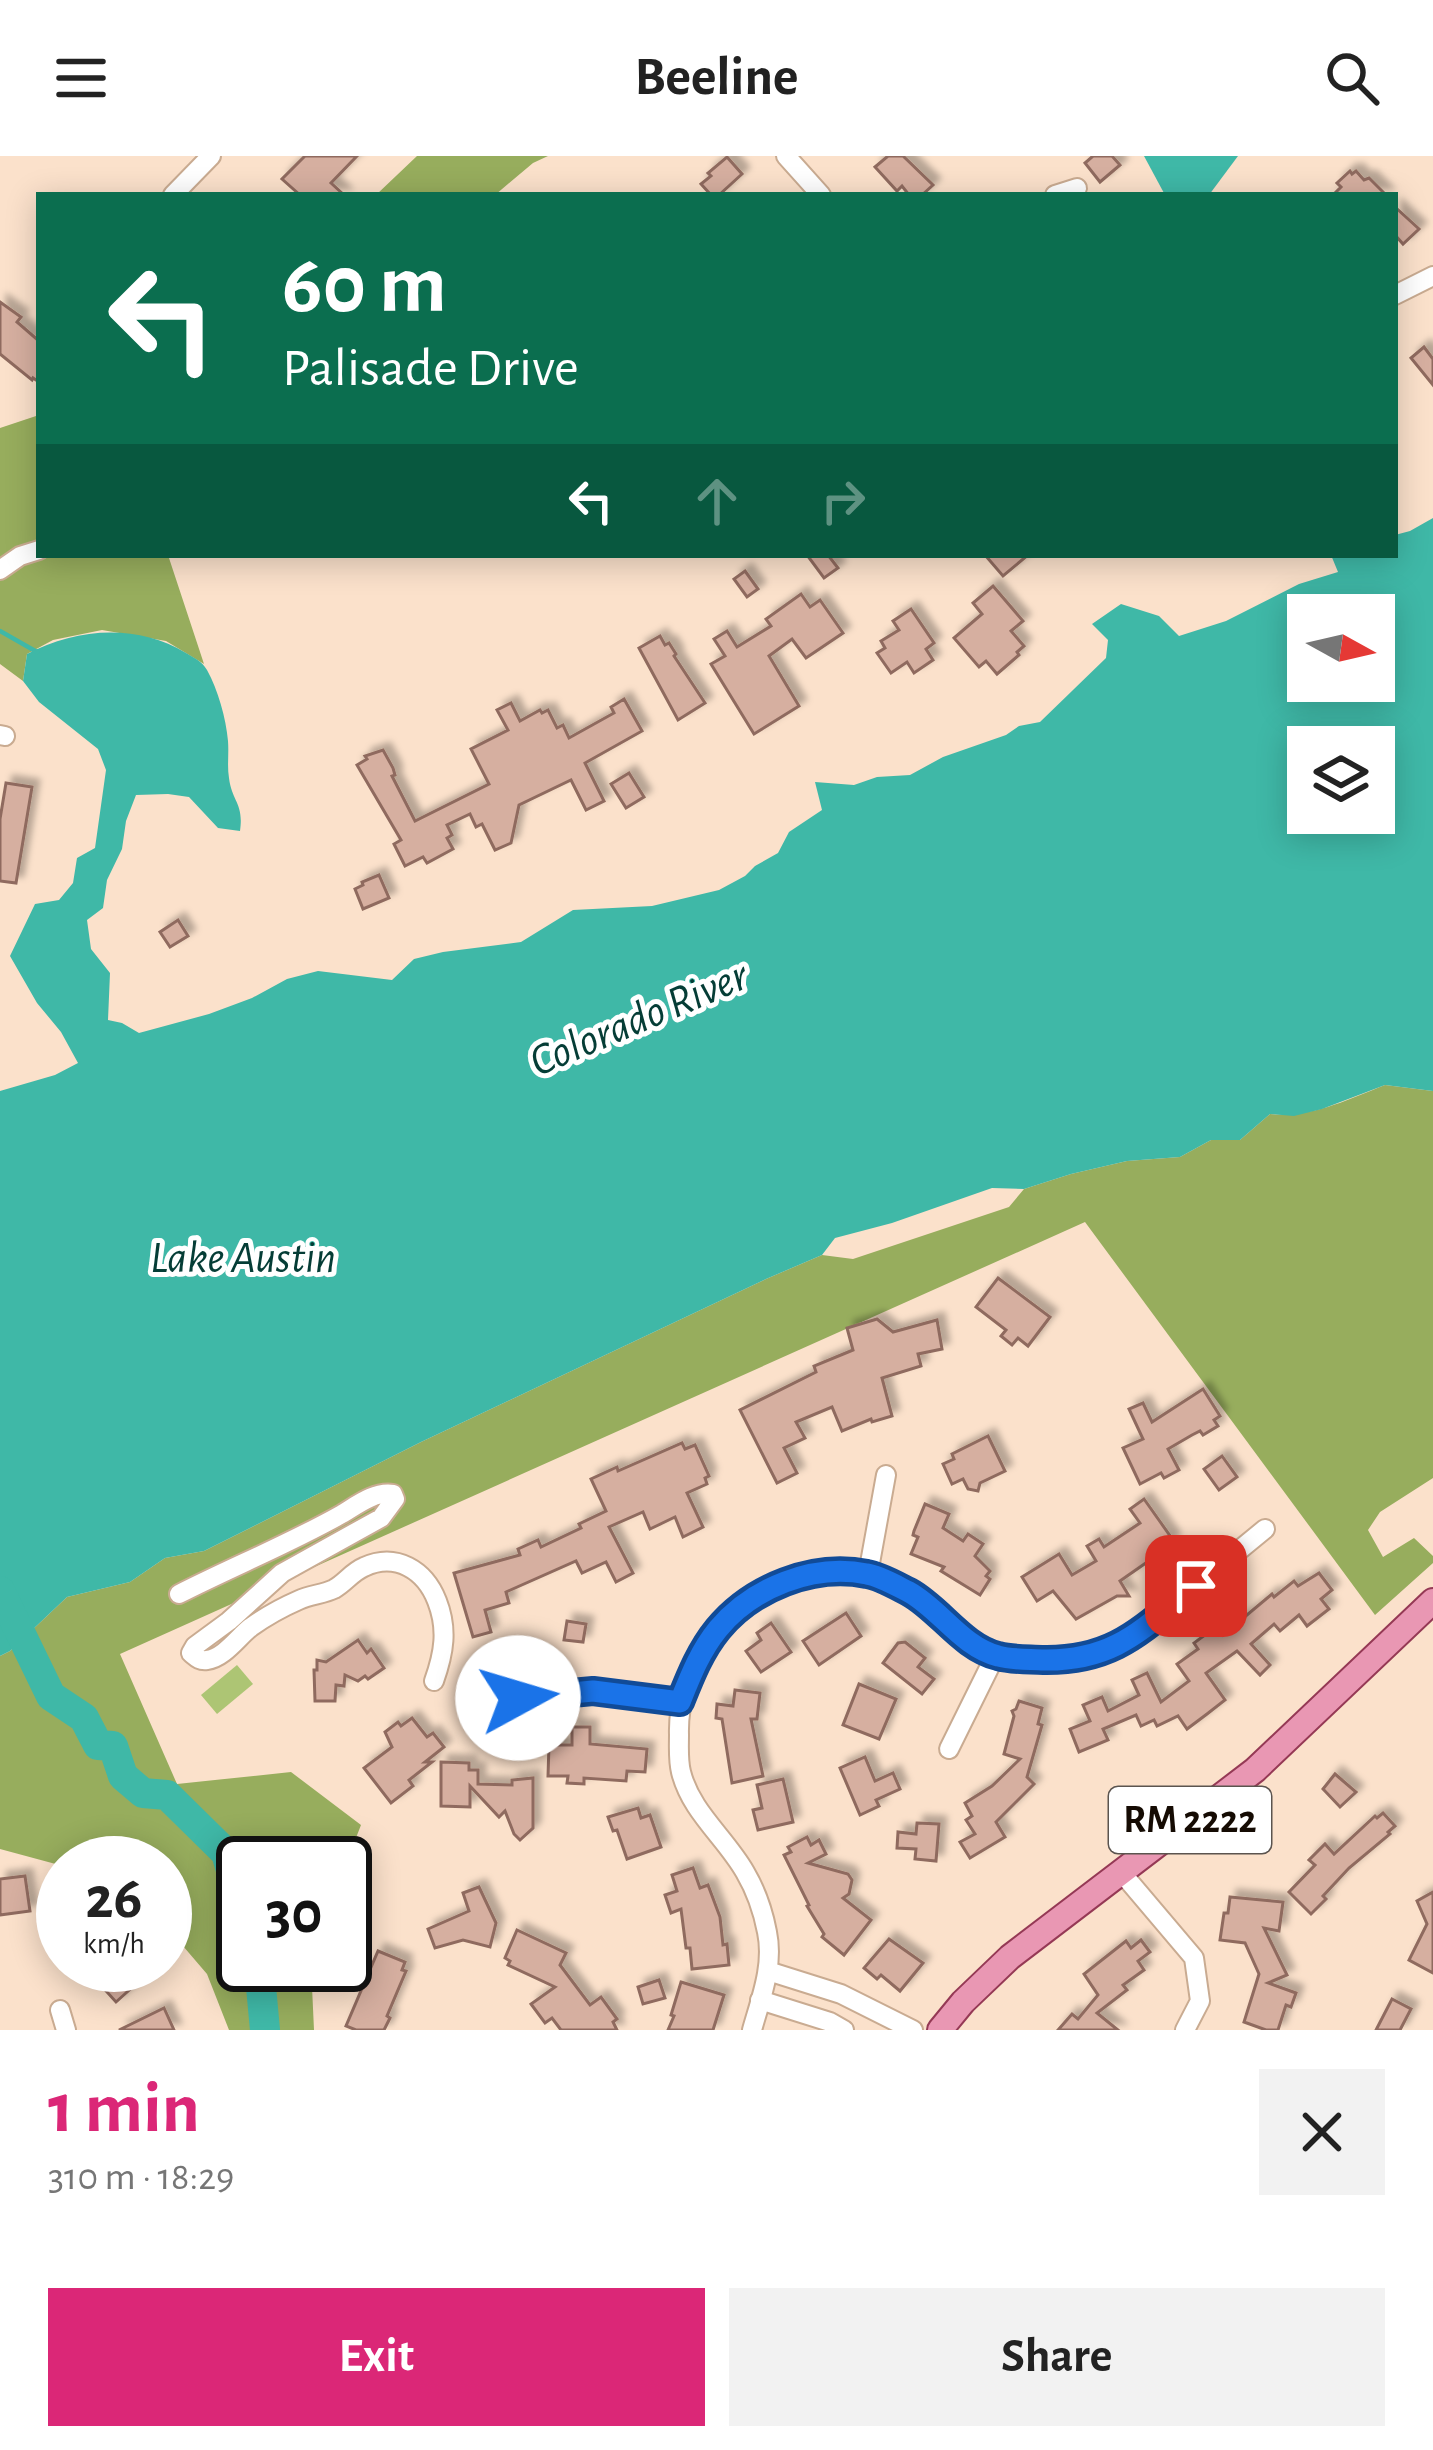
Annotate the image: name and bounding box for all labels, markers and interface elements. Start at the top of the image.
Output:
icon: menu [48,45,114,111]
icon: search [1319,45,1385,111]
text: Beeline [634,51,799,105]
icon: left [84,240,240,396]
text: 60 m [282,244,447,328]
text: Palisade Drive [282,342,579,396]
icon: left [558,468,624,534]
icon: ahead [684,468,750,534]
icon: right [810,468,876,534]
north arrow [1287,594,1395,702]
map controls [1287,594,1395,834]
button: layers [1287,726,1395,834]
water label: Colorado River [524,952,756,1085]
water label: Lake Austin [150,1236,336,1281]
pin [1145,1535,1247,1637]
icon: arrive [1163,1553,1229,1619]
position arrow [455,1635,581,1761]
road number: RM 2222 [1109,1787,1271,1853]
speed limit sign: 30 [216,1836,372,1992]
text: 26 [85,1869,143,1929]
text: km/h [83,1929,145,1959]
button: close [1259,2069,1385,2195]
text: 1 min [48,2073,200,2145]
text: 310 m · 18:29 [48,2158,234,2197]
button: Exit [48,2288,705,2426]
button: Share [729,2288,1385,2426]

